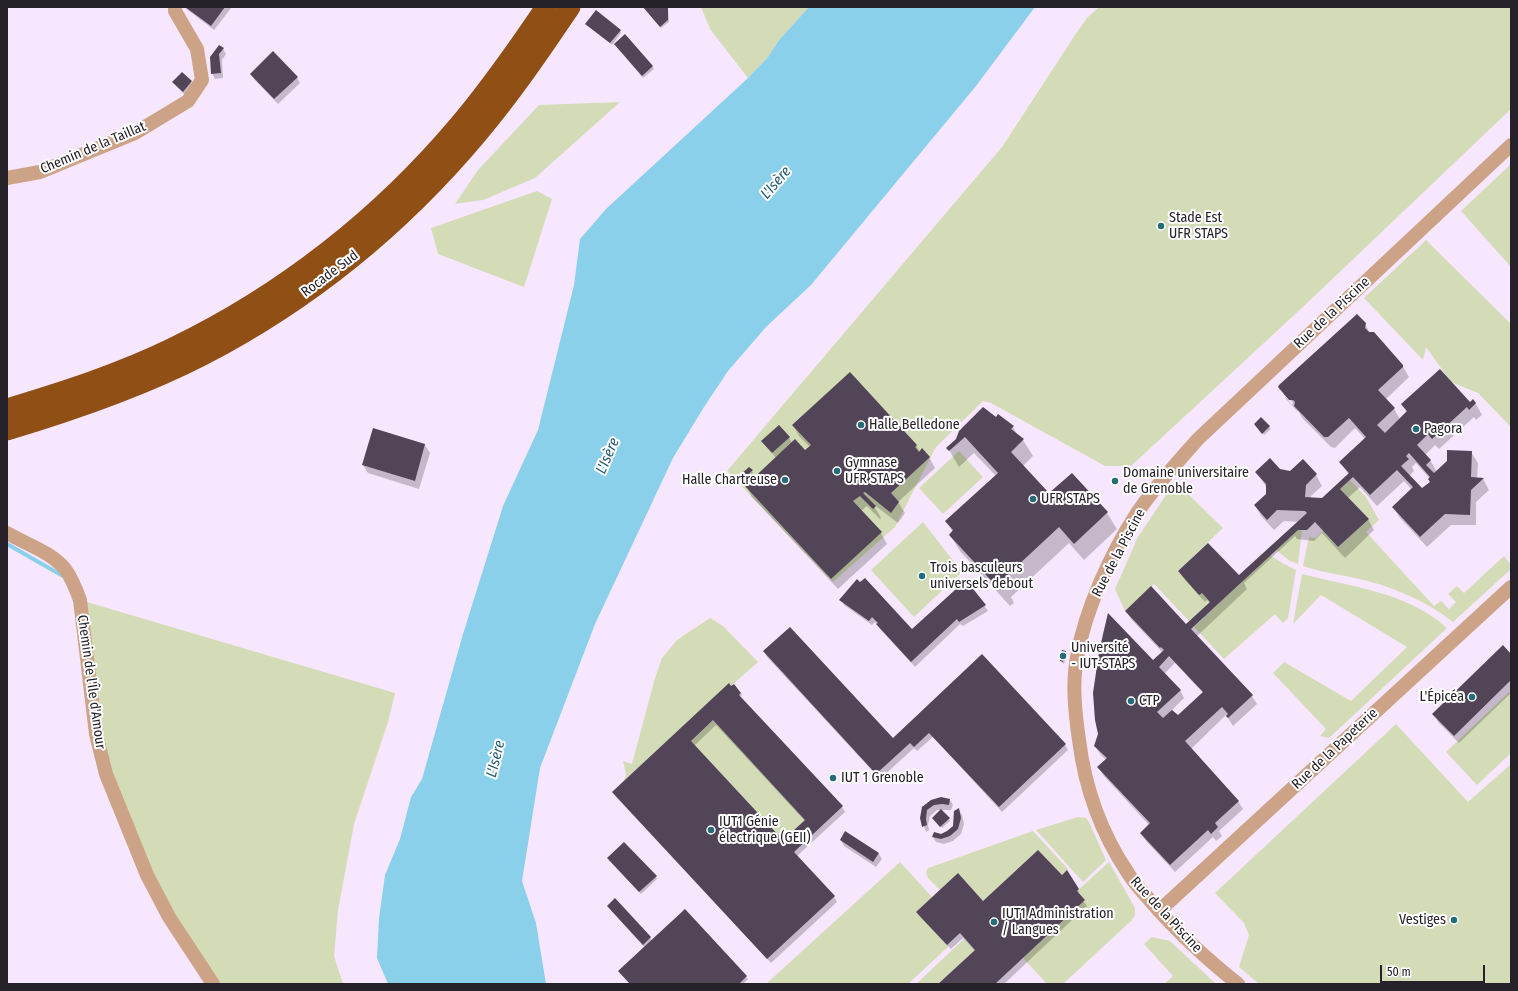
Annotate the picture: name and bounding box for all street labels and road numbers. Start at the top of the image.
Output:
street label: Chemin de la Taillat [38,118,148,178]
street label: Rocade Sud [298,247,362,301]
street label: Rue de la Piscine [1291,274,1373,352]
street label: Rue de la Piscine [1089,506,1149,600]
street label: Chemin de l'Île d'Amour [73,614,109,750]
street label: Rue de la Papeterie [1289,705,1381,793]
street label: Rue de la Piscine [1127,874,1205,956]

